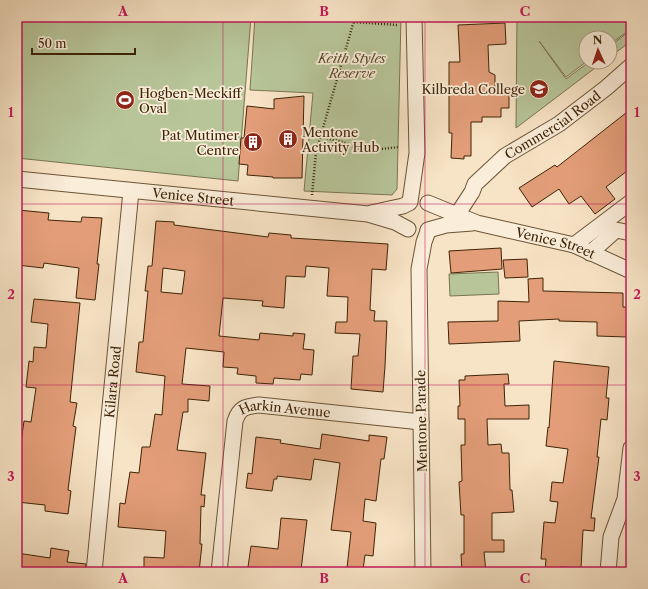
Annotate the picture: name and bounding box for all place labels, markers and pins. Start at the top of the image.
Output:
school or university icon: Kilbreda College [528,78,550,100]
place label: Kilbreda College [421,81,525,97]
place label: Hogben-Meckiff Oval [139,85,243,116]
sports icon: Hogben-Meckiff Oval [114,89,136,111]
place label: Mentone Activity Hub [301,124,379,155]
place label: Pat Mutimer Centre [161,127,240,158]
building icon: Mentone Activity Hub [277,128,299,150]
building icon: Pat Mutimer Centre [242,131,264,153]

